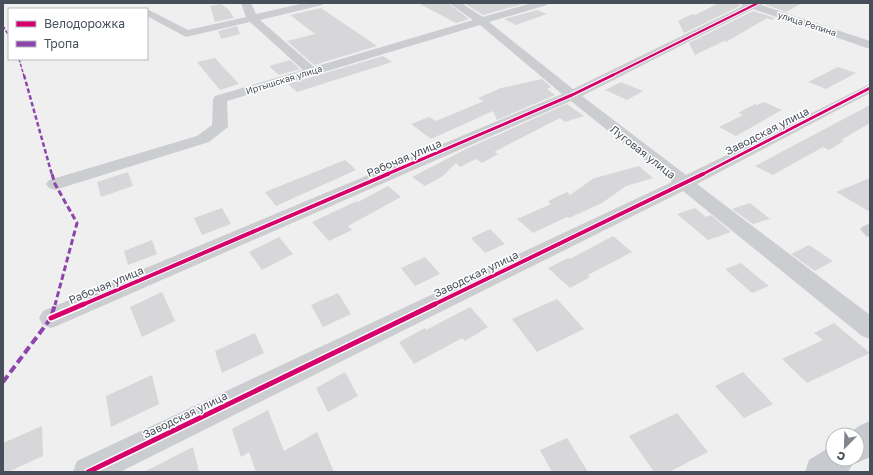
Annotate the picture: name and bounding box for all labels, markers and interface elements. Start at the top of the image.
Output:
legend [8,8,148,60]
street label: улица Репина [776,9,838,38]
text: Велодорожка [44,16,125,31]
text: Тропа [44,36,79,51]
street label: Иртышская улица [244,63,323,96]
street label: Заводская улица [723,104,811,157]
street label: Луговая улица [608,122,679,181]
street label: Рабочая улица [364,136,443,179]
street label: Заводская улица [431,247,520,300]
street label: Рабочая улица [66,263,145,306]
street label: Заводская улица [140,388,229,441]
north arrow [825,427,865,467]
text: С [835,449,847,464]

